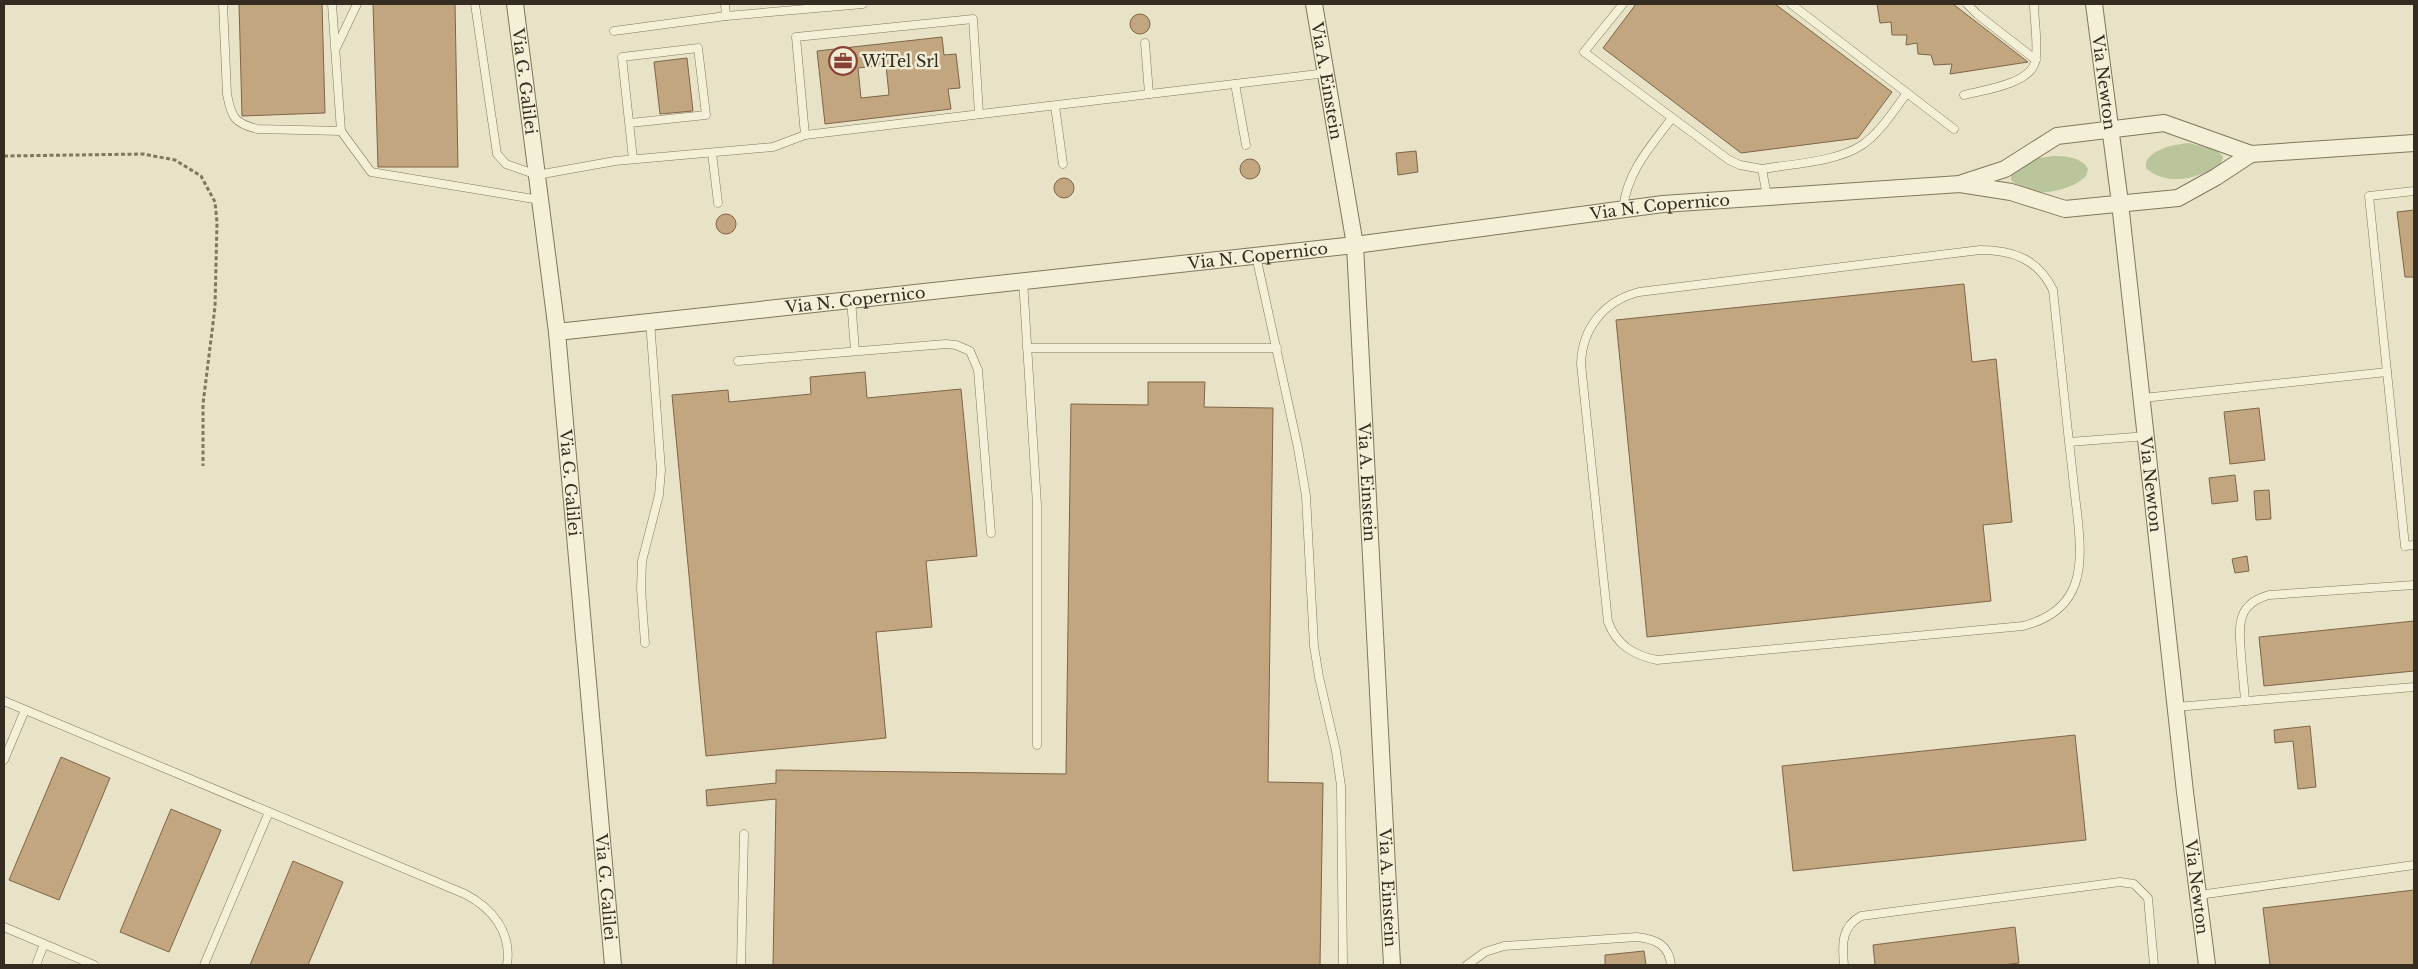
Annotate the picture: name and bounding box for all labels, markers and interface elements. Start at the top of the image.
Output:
street label: Via A. Einstein [1307,20,1347,141]
street label: Via G. Galilei [508,26,542,136]
street label: Via Newton [2088,33,2120,131]
office icon: WiTel Srl [828,46,858,76]
place label: WiTel Srl [861,51,939,71]
street label: Via N. Copernico [1588,190,1730,224]
street label: Via N. Copernico [1186,238,1329,273]
street label: Via N. Copernico [783,282,926,317]
street label: Via A. Einstein [1354,421,1380,542]
street label: Via G. Galilei [556,428,585,537]
street label: Via Newton [2136,435,2166,533]
street label: Via A. Einstein [1375,827,1401,948]
street label: Via G. Galilei [591,832,621,942]
street label: Via Newton [2181,837,2213,936]

